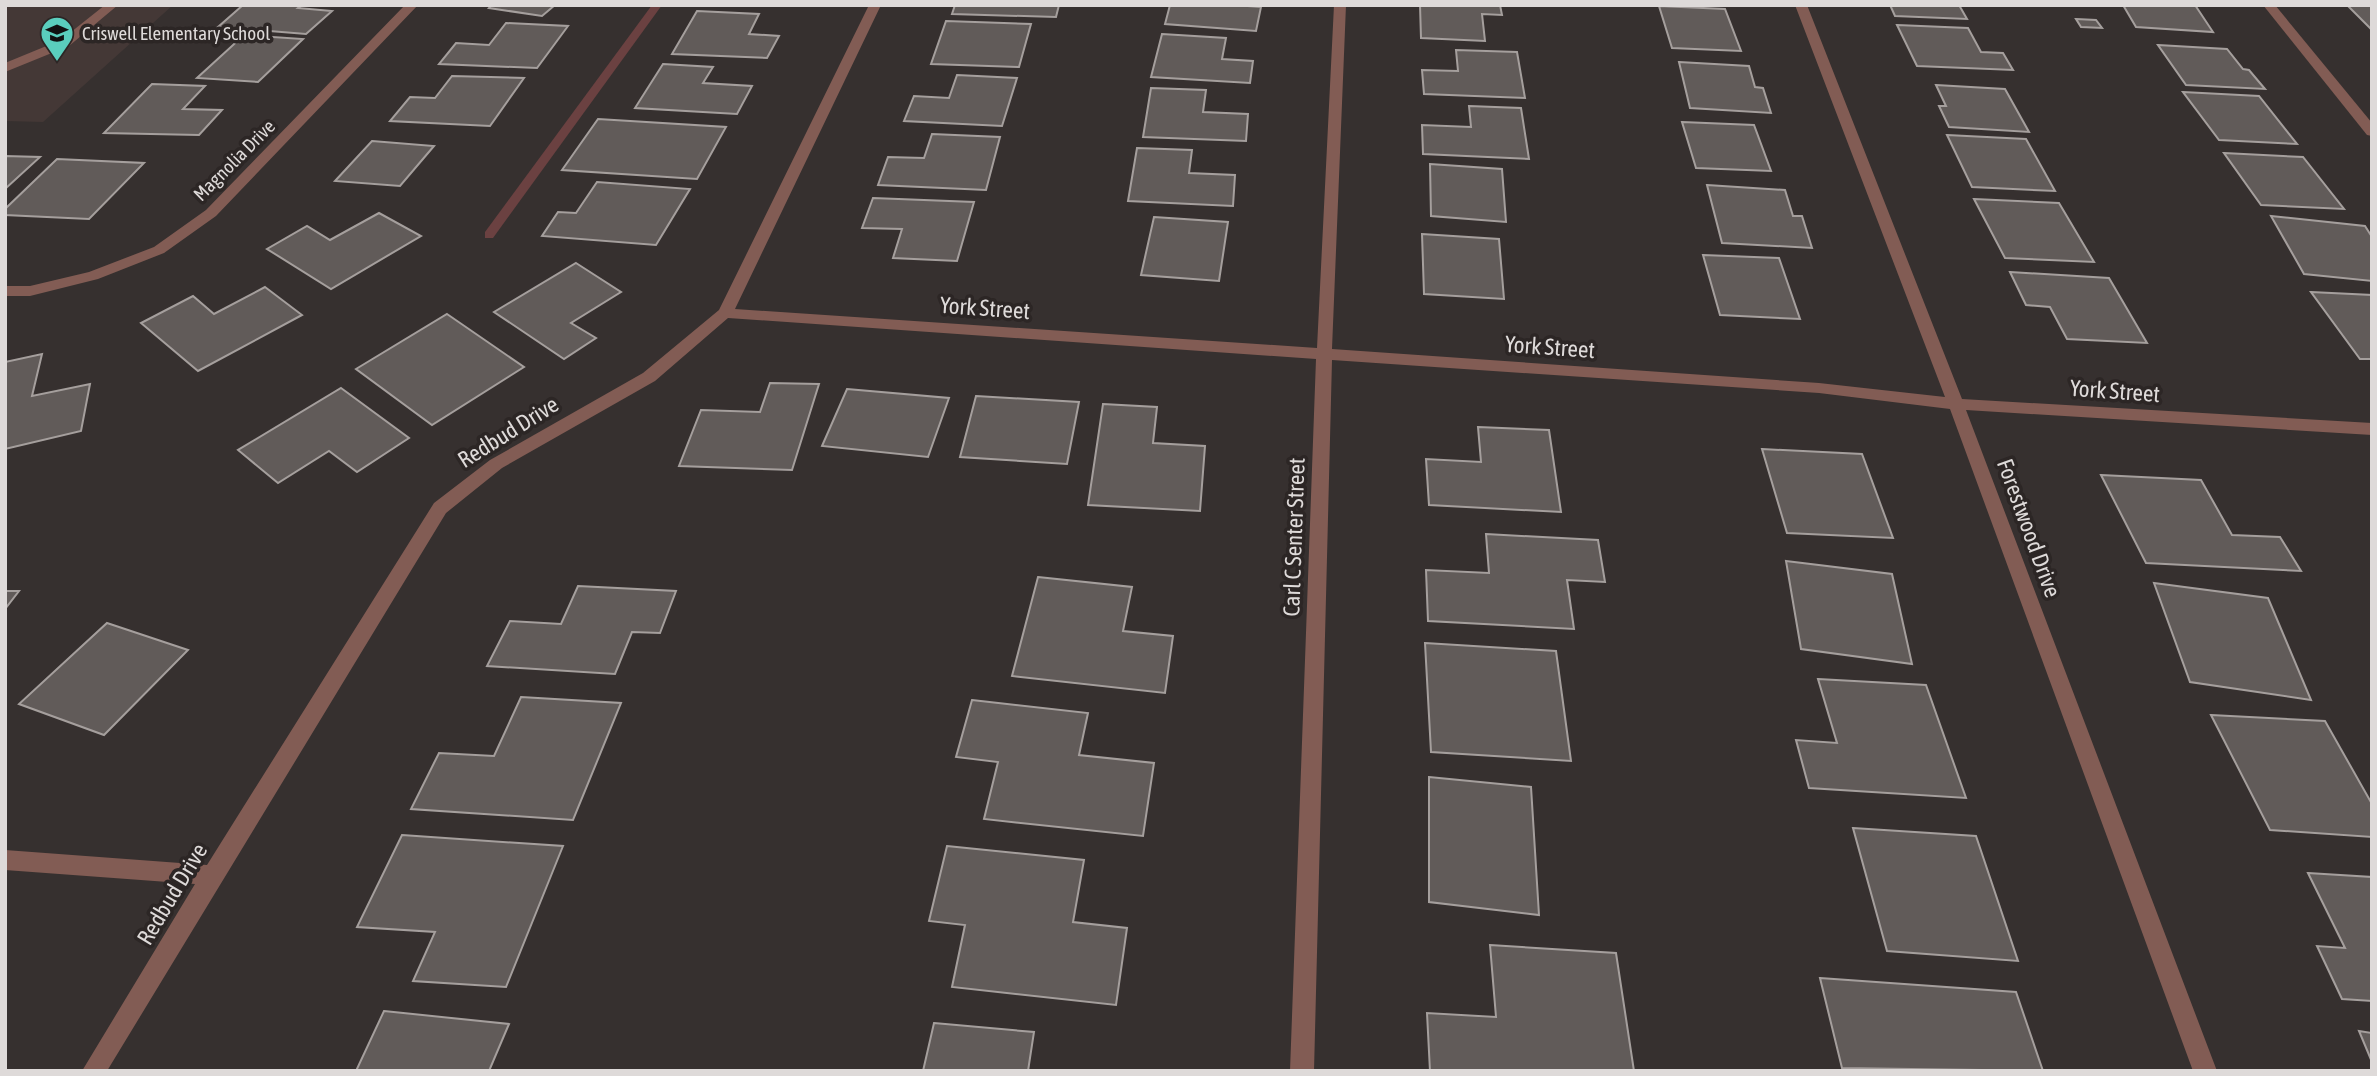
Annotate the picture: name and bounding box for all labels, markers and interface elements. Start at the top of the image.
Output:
school or university icon: Criswell Elementary School [38,14,76,63]
place label: Criswell Elementary School [82,22,270,44]
street label: Magnolia Drive [189,115,279,205]
street label: York Street [939,292,1031,324]
street label: York Street [1504,331,1596,363]
street label: York Street [2069,375,2161,407]
street label: Redbud Drive [453,391,563,473]
street label: Forestwood Drive [1992,455,2066,601]
street label: Carl C Senter Street [1278,457,1310,617]
street label: Redbud Drive [132,839,212,949]

